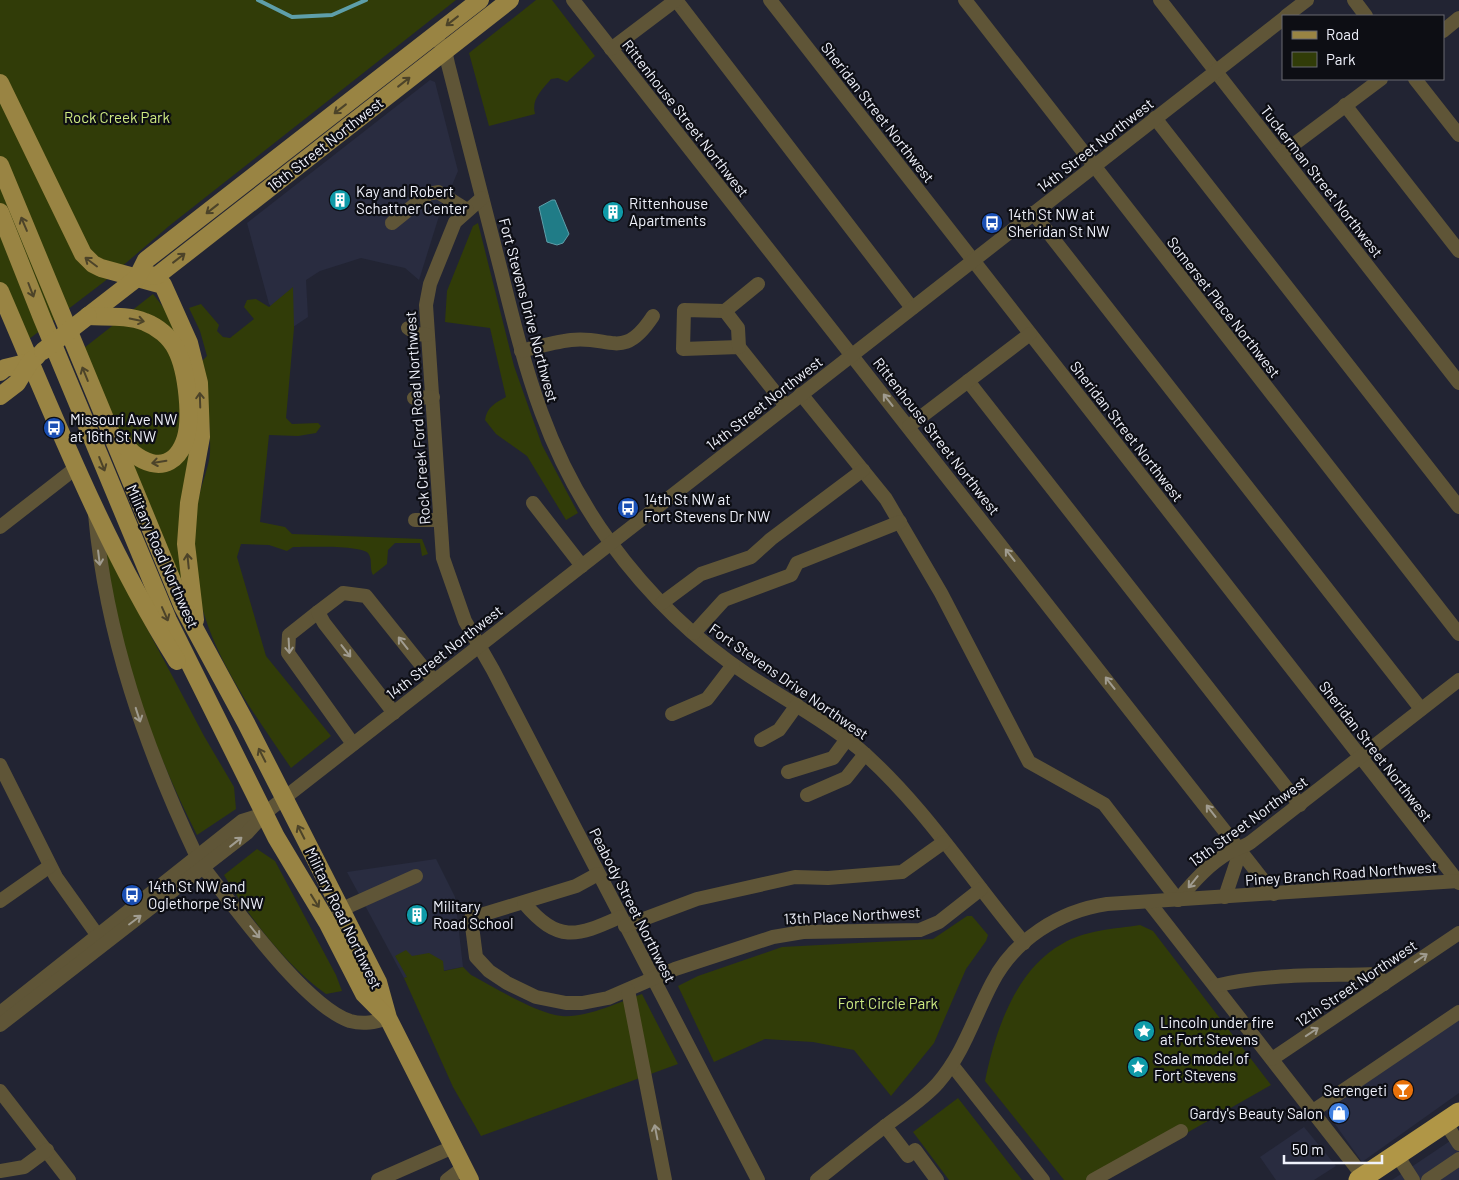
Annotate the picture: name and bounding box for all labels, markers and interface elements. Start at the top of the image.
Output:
legend [1282,15,1444,80]
one-way arrow [446,16,459,27]
text: Road [1326,25,1359,43]
street label: Rittenhouse Street Northwest [619,36,753,200]
street label: Sheridan Street Northwest [818,38,938,186]
text: Park [1326,50,1356,68]
one-way arrow [397,77,410,88]
street label: 16th Street Northwest [264,93,386,195]
street label: 14th Street Northwest [1033,94,1157,196]
street label: Tuckerman Street Northwest [1257,101,1387,261]
one-way arrow [334,103,347,114]
park label: Rock Creek Park [64,108,171,126]
place label: Kay and Robert Schattner Center [356,182,468,217]
building icon: Kay and Robert Schattner Center [328,188,352,212]
place label: Rittenhouse Apartments [629,194,708,229]
building icon: Rittenhouse Apartments [601,200,625,224]
one-way arrow [206,203,219,214]
place label: 14th St NW at Sheridan St NW [1008,205,1110,240]
bus stop icon: 14th St NW at Sheridan St NW [980,211,1004,235]
street label: Fort Stevens Drive Northwest [496,216,562,404]
one-way arrow [18,217,28,232]
street label: Somerset Place Northwest [1164,233,1284,381]
one-way arrow [172,252,185,263]
one-way arrow [85,257,98,268]
one-way arrow [27,281,36,297]
street label: Rock Creek Ford Road Northwest [401,311,433,525]
one-way arrow [128,316,144,325]
street label: 14th Street Northwest [702,352,826,454]
street label: Rittenhouse Street Northwest [870,354,1004,518]
street label: Sheridan Street Northwest [1067,357,1187,505]
one-way arrow [80,367,89,382]
one-way arrow [195,392,205,408]
one-way arrow [883,393,894,406]
place label: Missouri Ave NW at 16th St NW [70,410,177,445]
bus stop icon: Missouri Ave NW at 16th St NW [42,416,66,440]
one-way arrow [98,456,107,471]
one-way arrow [151,457,167,467]
street label: Military Road Northwest [123,481,203,631]
place label: 14th St NW at Fort Stevens Dr NW [644,490,770,525]
bus stop icon: 14th St NW at Fort Stevens Dr NW [616,496,640,520]
one-way arrow [95,549,105,565]
one-way arrow [1005,549,1016,562]
one-way arrow [183,553,193,569]
street label: 14th Street Northwest [382,601,506,703]
one-way arrow [161,606,171,621]
street label: Fort Stevens Drive Northwest [706,619,872,743]
one-way arrow [398,637,409,650]
one-way arrow [285,638,294,654]
one-way arrow [340,645,351,658]
one-way arrow [1105,677,1116,690]
street label: Sheridan Street Northwest [1316,677,1436,825]
one-way arrow [133,707,143,723]
one-way arrow [257,748,266,763]
street label: 13th Street Northwest [1185,772,1311,870]
one-way arrow [1205,805,1216,818]
one-way arrow [296,825,305,840]
street label: Peabody Street Northwest [586,825,680,985]
one-way arrow [229,837,242,848]
street label: Military Road Northwest [302,844,386,992]
street label: Piney Branch Road Northwest [1244,857,1438,889]
one-way arrow [1188,875,1199,888]
place label: 14th St NW and Oglethorpe St NW [148,877,263,912]
bus stop icon: 14th St NW and Oglethorpe St NW [120,883,144,907]
one-way arrow [310,894,320,908]
place label: Military Road School [433,897,514,932]
street label: 13th Place Northwest [783,902,921,928]
building icon: Military Road School [405,903,429,927]
one-way arrow [128,914,141,925]
one-way arrow [250,926,261,939]
street label: 12th Street Northwest [1292,936,1420,1030]
one-way arrow [1414,953,1428,963]
park label: Fort Circle Park [838,994,939,1012]
place label: Lincoln under fire at Fort Stevens [1160,1013,1274,1048]
place icon: Lincoln under fire at Fort Stevens [1132,1019,1156,1043]
one-way arrow [1305,1027,1319,1037]
place label: Scale model of Fort Stevens [1154,1049,1249,1084]
place icon: Scale model of Fort Stevens [1126,1055,1150,1079]
bar icon: Serengeti [1391,1078,1415,1102]
place label: Serengeti [1324,1081,1387,1099]
shop icon: Gardy's Beauty Salon [1327,1101,1351,1125]
place label: Gardy's Beauty Salon [1189,1104,1323,1122]
one-way arrow [650,1125,660,1141]
scale bar [1284,1132,1382,1164]
text: 50 m [1292,1140,1324,1158]

